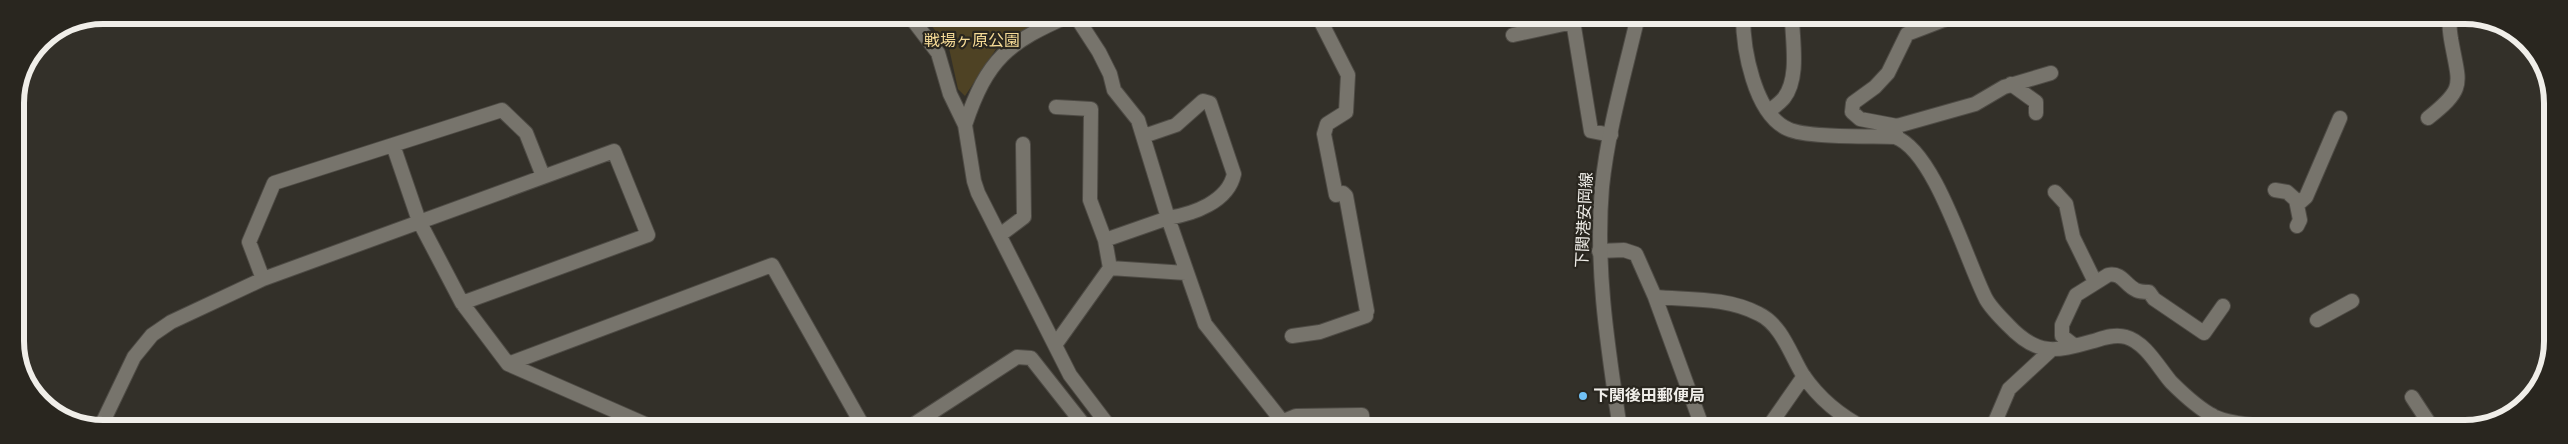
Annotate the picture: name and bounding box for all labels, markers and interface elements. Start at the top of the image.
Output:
park label: 戦場ヶ原公園 [924,32,1020,51]
street label: 下関港安岡線 [1573,172,1597,268]
place label: 下関後田郵便局 [1593,387,1705,406]
marker: 下関後田郵便局 [1577,390,1589,402]

